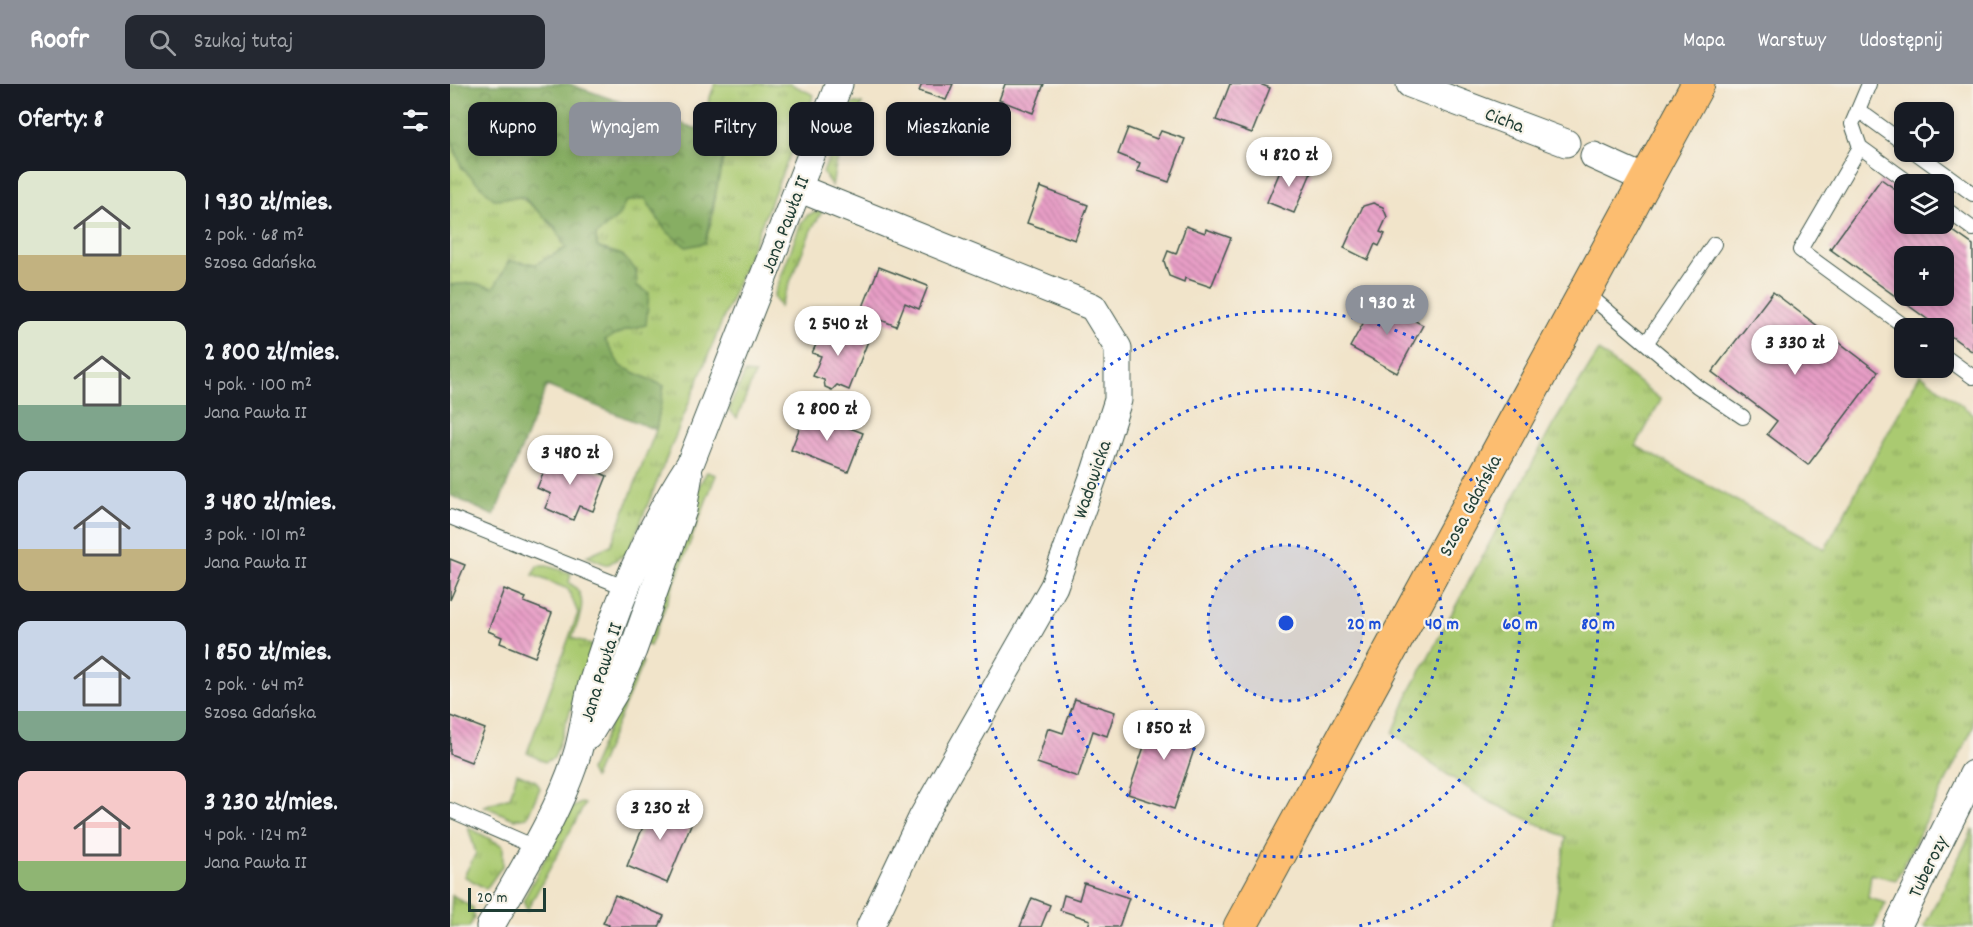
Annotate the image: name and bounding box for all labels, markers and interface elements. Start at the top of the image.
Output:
search box [125,15,545,69]
text: Roofr [30,22,89,62]
icon: search [146,26,179,59]
text: Szukaj tutaj [194,27,293,58]
text: Mapa [1683,27,1725,57]
text: Warstwy [1758,27,1826,57]
text: Udostępnij [1859,27,1943,57]
text: Oferty: 8 [18,102,104,139]
chip: Kupno [468,102,557,156]
chip: Wynajem [569,102,681,156]
chip: Filtry [693,102,777,156]
chip: Nowe [789,102,874,156]
chip: Mieszkanie [886,102,1011,156]
street label: Cicha [1480,102,1528,142]
map controls [1894,102,1954,378]
button: locate [1894,102,1954,162]
icon: filters [399,104,432,137]
pin: 4 820 zł [1227,137,1351,188]
text: 4 820 zł [1260,142,1318,170]
street label: Jana Pawła II [755,172,818,278]
button: layers [1894,174,1954,234]
text: 1 930 zł/mies. [204,185,332,222]
icon: home [66,195,138,267]
text: 2 pok. · 68 m² [204,222,304,250]
button: + [1894,246,1954,306]
text: Szosa Gdańska [204,250,316,278]
pin: 1 930 zł [1325,285,1449,336]
text: 1 930 zł [1359,290,1415,318]
pin: 2 540 zł [776,306,900,357]
text: 2 540 zł [808,311,868,339]
button: − [1894,318,1954,378]
pin: 3 330 zł [1733,325,1857,376]
text: 3 330 zł [1765,330,1825,358]
text: 2 800 zł/mies. [204,335,339,372]
icon: home [66,345,138,417]
text: 4 pok. · 100 m² [204,372,312,400]
pin: 2 800 zł [765,391,889,442]
text: 2 800 zł [797,396,857,424]
text: Jana Pawła II [204,400,307,428]
pin: 3 480 zł [508,435,632,486]
street label: Wadowicka [1067,436,1121,523]
text: 3 480 zł [541,440,599,468]
street label: Szosa Gdańska [1433,450,1511,562]
text: 3 480 zł/mies. [204,485,336,522]
icon: home [66,495,138,567]
text: 3 pok. · 101 m² [204,522,306,550]
text: Jana Pawła II [204,550,307,578]
centre of rings [1276,613,1296,633]
text: 20 m [1347,613,1381,638]
text: 40 m [1425,613,1459,638]
text: 60 m [1502,613,1538,638]
text: 80 m [1581,613,1615,638]
street label: Jana Pawła II [574,620,631,726]
text: 1 850 zł/mies. [204,635,331,672]
icon: home [66,645,138,717]
text: 2 pok. · 64 m² [204,672,304,700]
text: Szosa Gdańska [204,700,316,728]
pin: 1 850 zł [1102,710,1226,761]
text: 1 850 zł [1137,715,1191,743]
text: 3 230 zł/mies. [204,785,338,822]
pin: 3 230 zł [598,790,722,841]
icon: home [66,795,138,867]
text: 3 230 zł [630,795,690,823]
text: 4 pok. · 124 m² [204,822,307,850]
street label: Tuberozy [1903,831,1957,903]
text: Jana Pawła II [204,850,307,878]
scale bar [468,885,546,912]
text: 20 m [477,887,507,910]

